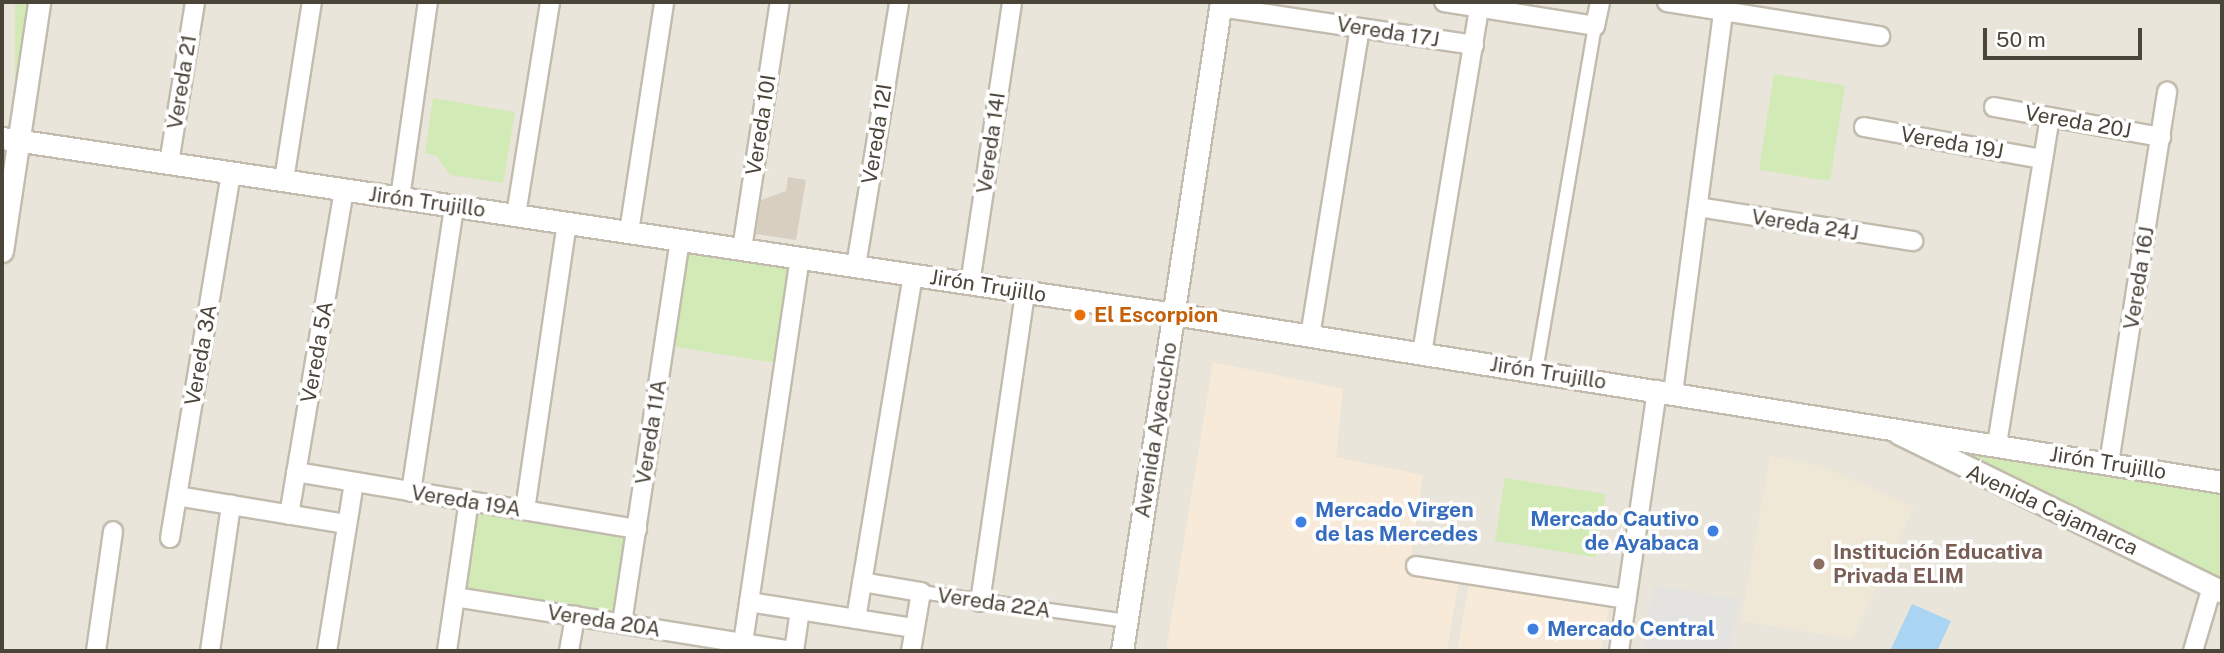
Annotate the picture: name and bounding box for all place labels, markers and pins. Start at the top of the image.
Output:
place label: El Escorpion [1094,302,1218,328]
marker: El Escorpion [1072,307,1088,323]
place label: Mercado Virgen de las Mercedes [1315,497,1478,547]
place label: Mercado Cautivo de Ayabaca [1530,506,1699,556]
marker: Mercado Virgen de las Mercedes [1293,514,1309,530]
marker: Mercado Cautivo de Ayabaca [1705,523,1721,539]
place label: Institución Educativa Privada ELIM [1833,539,2043,589]
marker: Institución Educativa Privada ELIM [1811,556,1827,572]
place label: Mercado Central [1547,616,1715,642]
marker: Mercado Central [1525,621,1541,637]

